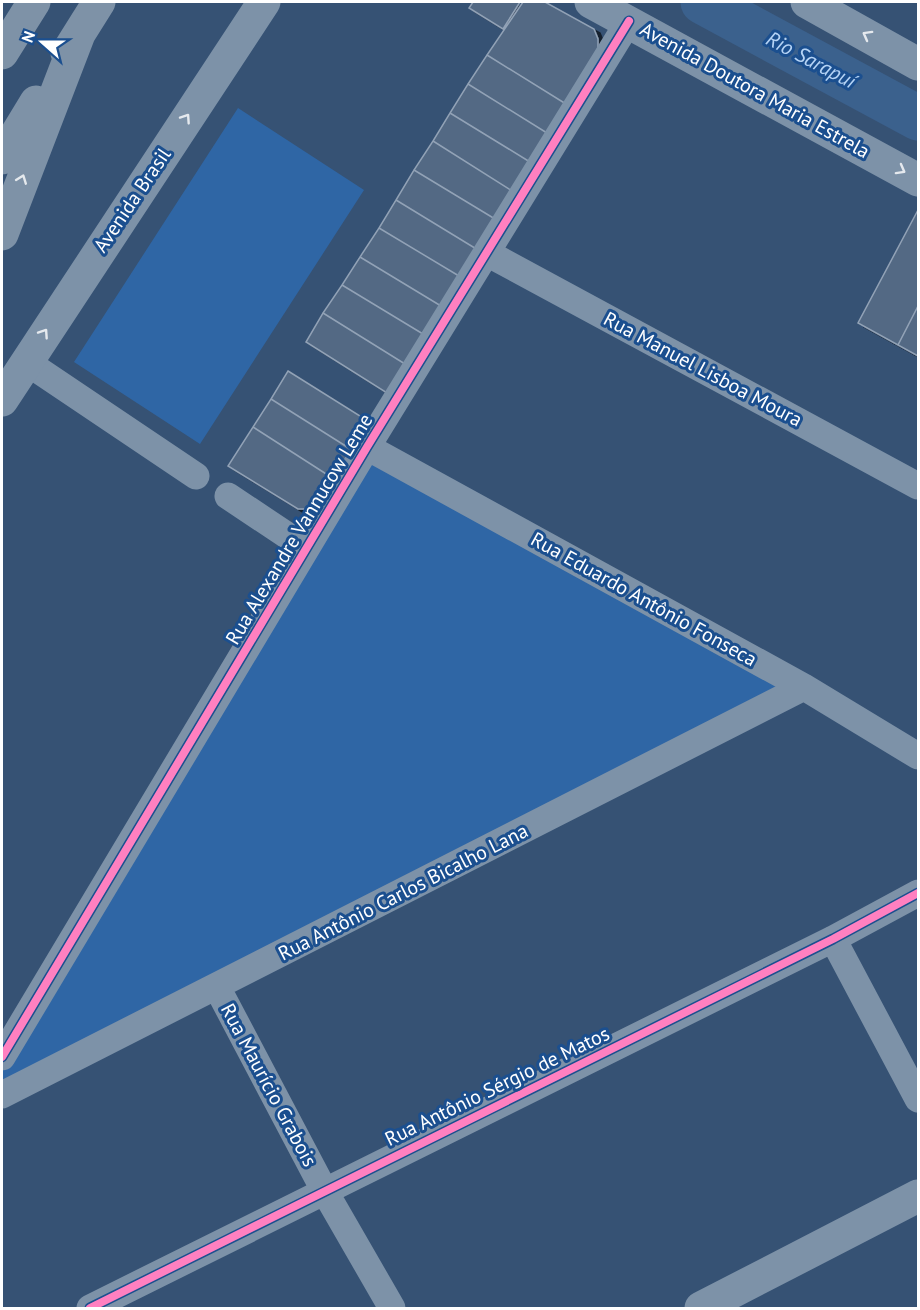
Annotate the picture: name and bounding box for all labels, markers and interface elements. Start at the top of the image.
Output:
north arrow [12,12,72,72]
street label: Avenida Doutora Maria Estrela [636,16,874,164]
water label: Rio Sarapuí [762,25,863,96]
text: N [17,28,39,45]
one-way arrow [863,31,874,42]
one-way arrow [179,114,191,124]
street label: Avenida Brasil [87,142,177,257]
one-way arrow [895,163,905,174]
one-way arrow [15,174,28,185]
street label: Rua Manuel Lisboa Moura [599,306,807,432]
one-way arrow [37,329,48,340]
street label: Rua Alexandre Vannucow Leme [220,409,378,649]
street label: Rua Eduardo Antônio Fonseca [526,526,762,672]
street label: Rua Antônio Carlos Bicalho Lana [274,818,532,966]
street label: Rua Maurício Grabois [215,999,323,1171]
street label: Rua Antônio Sérgio de Matos [380,1020,614,1152]

